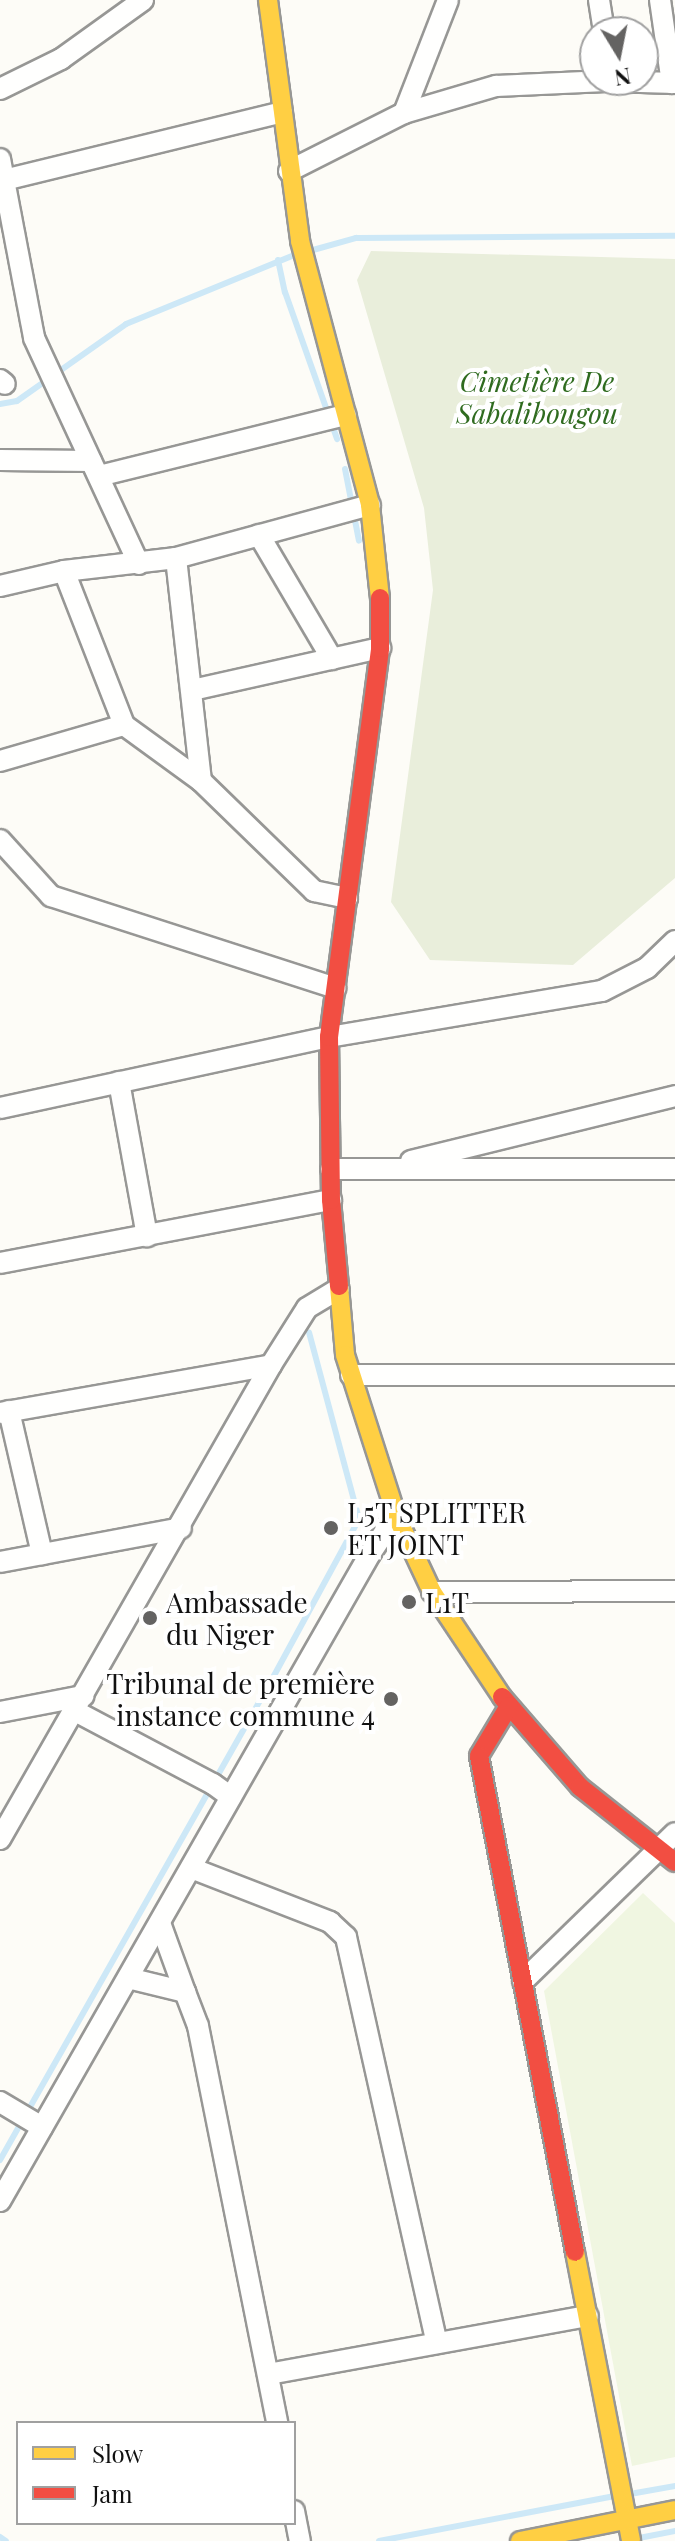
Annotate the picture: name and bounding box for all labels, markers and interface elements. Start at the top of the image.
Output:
north arrow [579,16,659,96]
text: N [612,62,633,94]
park label: Cimetière De Sabalibougou [456,364,618,430]
place label: L5T SPLITTER ET JOINT [347,1495,527,1561]
marker: L5T SPLITTER ET JOINT [322,1519,340,1537]
place label: Ambassade du Niger [166,1585,308,1651]
place label: L1T [425,1585,469,1619]
marker: L1T [400,1593,418,1611]
marker: Ambassade du Niger [141,1609,159,1627]
place label: Tribunal de première instance commune 4 [106,1666,375,1732]
marker: Tribunal de première instance commune 4 [382,1690,400,1708]
legend [16,2421,296,2525]
text: Slow [92,2437,143,2469]
text: Jam [92,2477,133,2509]

